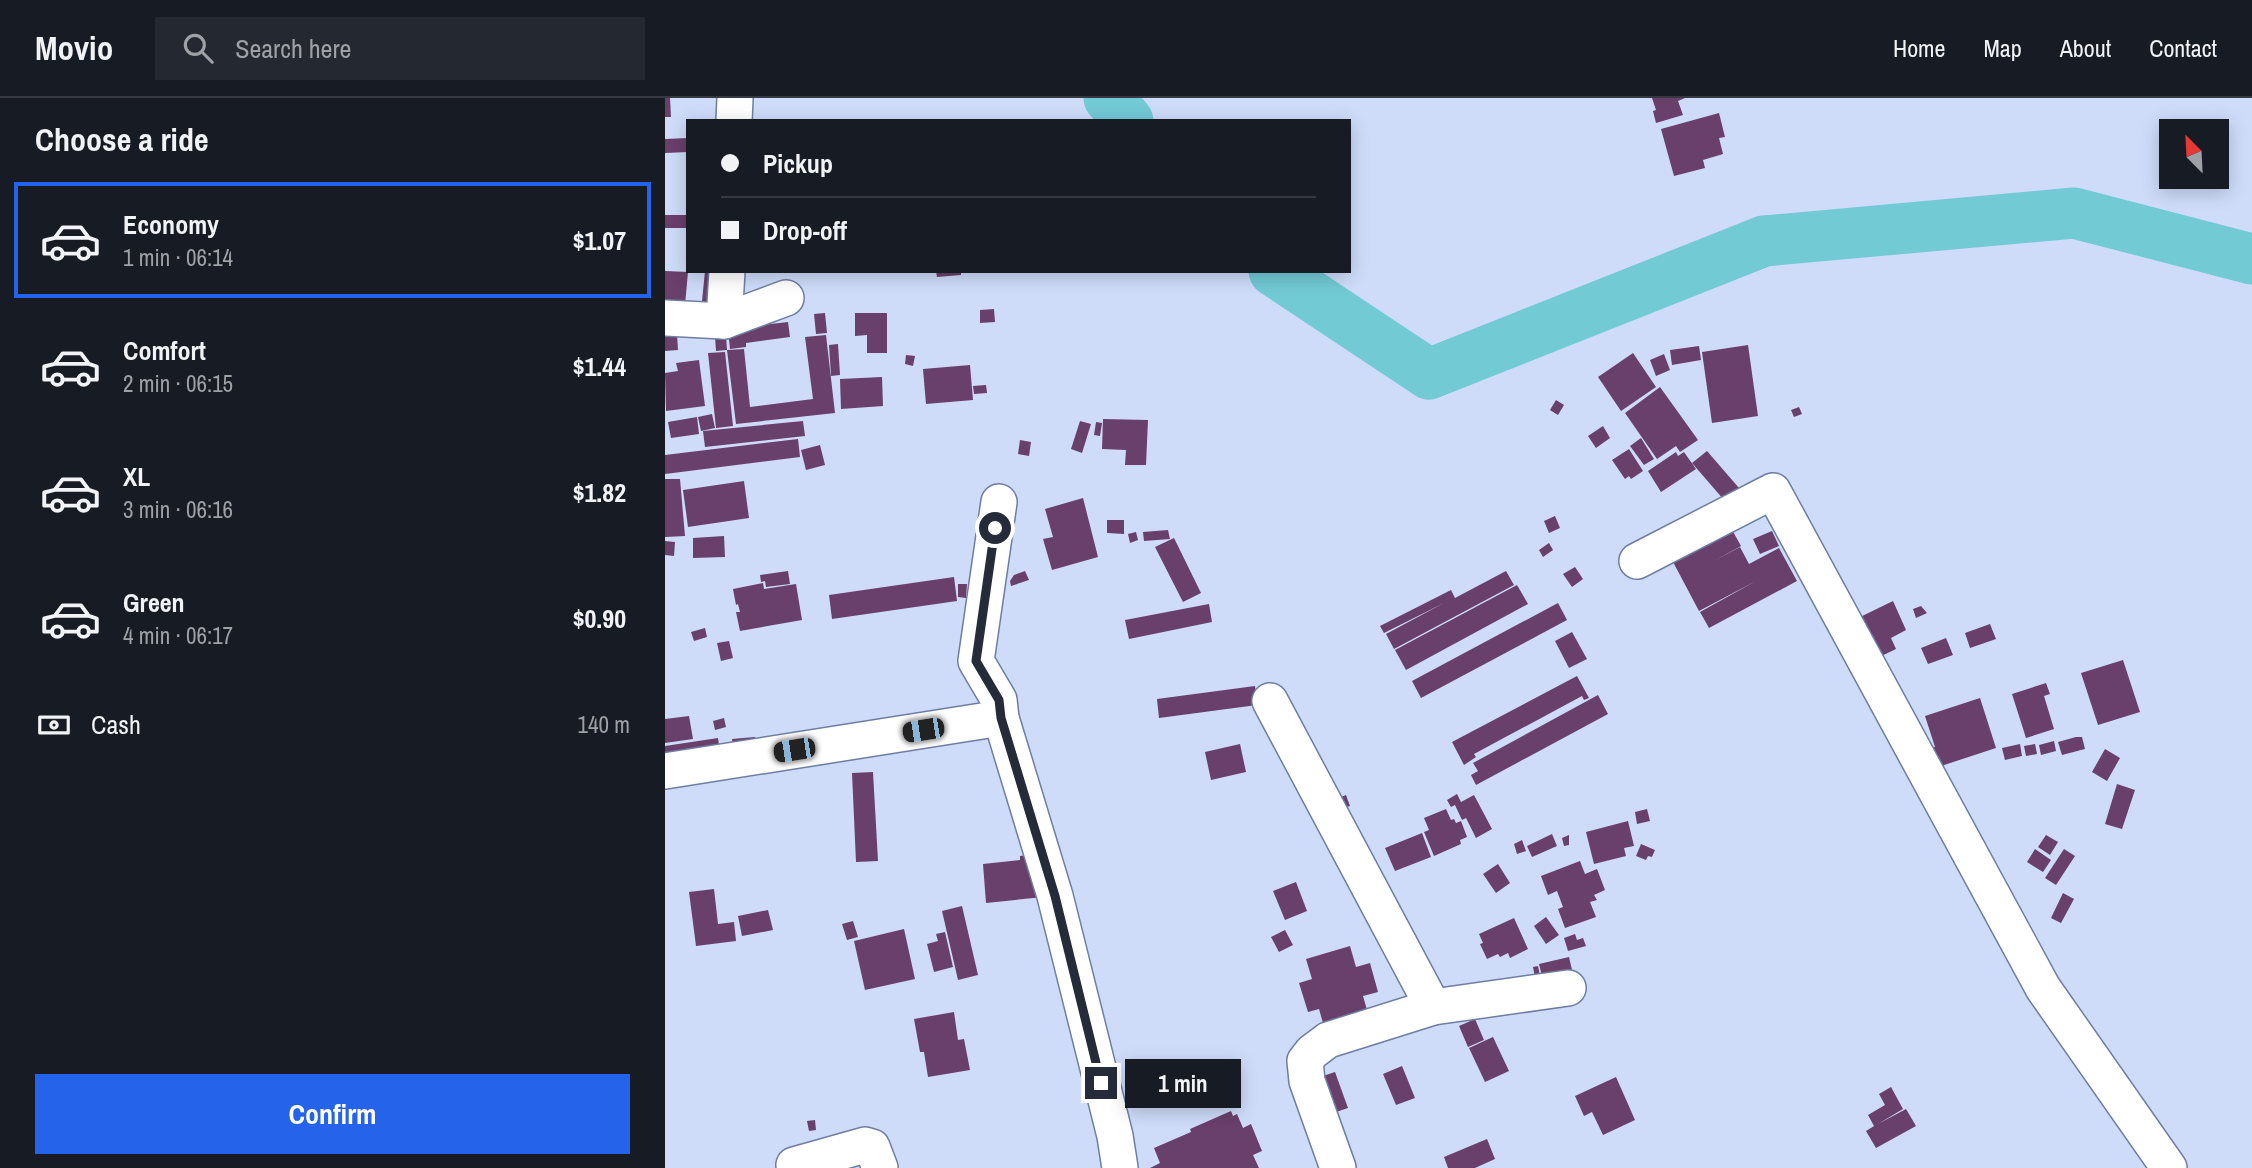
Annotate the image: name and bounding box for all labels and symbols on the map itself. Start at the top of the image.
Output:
north arrow [2159,119,2229,189]
route start [979,512,1011,544]
car [901,716,946,744]
car [772,736,817,764]
callout: 1 min [1125,1058,1241,1108]
route end [1085,1067,1117,1099]

